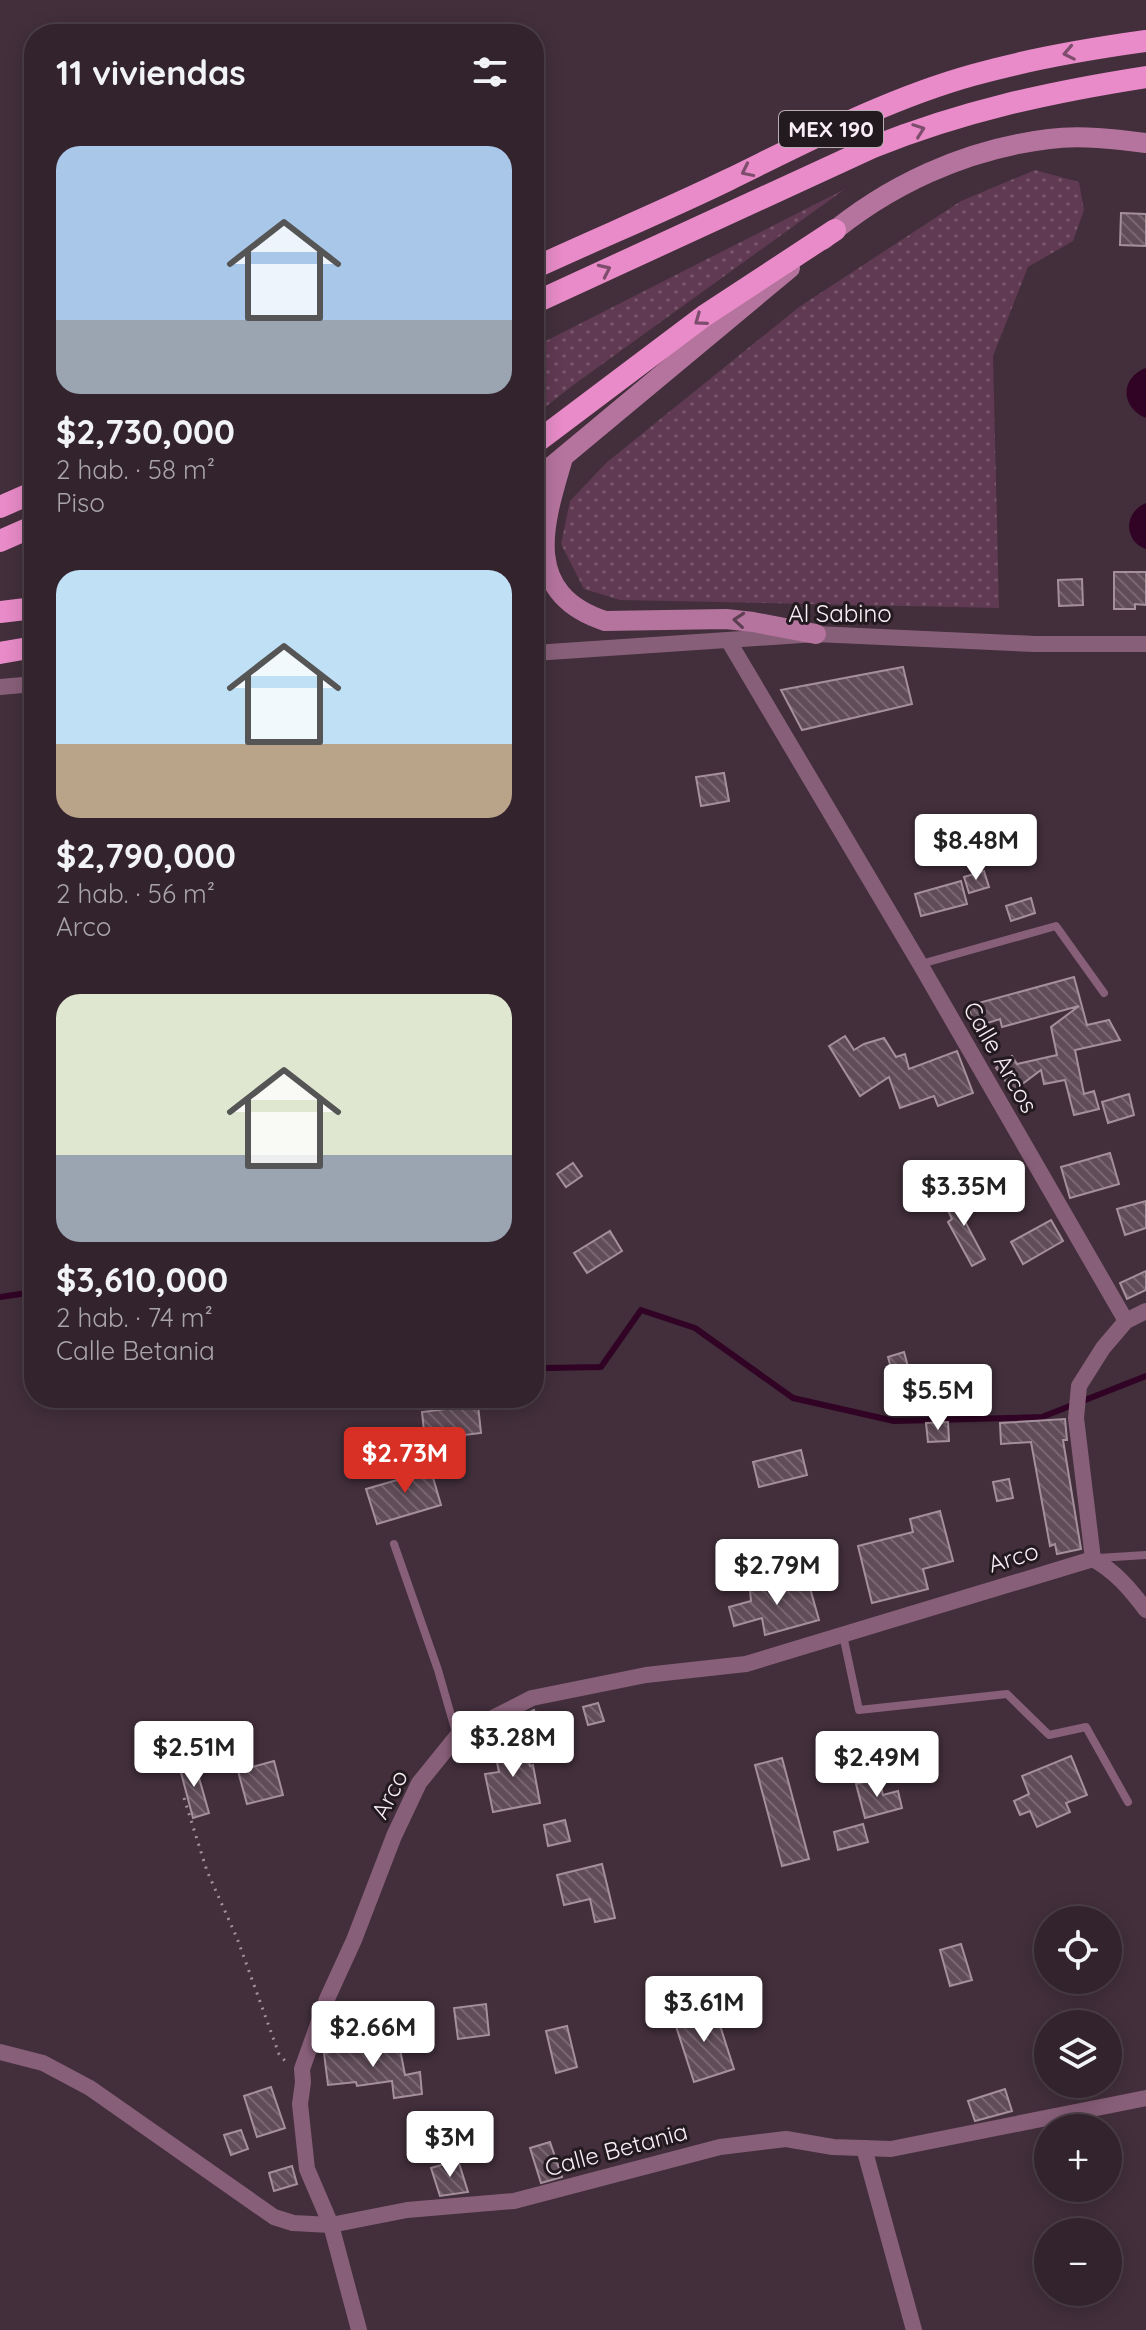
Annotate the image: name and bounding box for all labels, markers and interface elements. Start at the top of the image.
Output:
one-way arrow [1062,43,1076,60]
icon: filters [468,50,512,94]
text: 11 viviendas [56,51,246,94]
road number: MEX 190 [779,111,883,147]
one-way arrow [911,123,925,139]
one-way arrow [741,161,756,176]
icon: home [212,198,356,342]
one-way arrow [597,264,611,280]
one-way arrow [694,310,709,325]
text: $2,730,000 [56,410,235,453]
text: 2 hab. · 58 m² [56,453,215,486]
text: Piso [56,486,105,519]
street label: Al Sabino [788,598,892,628]
one-way arrow [732,612,745,629]
icon: home [212,622,356,766]
pin: $8.48M [911,814,1041,882]
text: $8.48M [933,823,1019,856]
text: $2,790,000 [56,834,236,877]
text: 2 hab. · 56 m² [56,877,215,910]
text: Arco [56,910,111,943]
street label: Calle Arcos [957,996,1045,1118]
icon: home [212,1046,356,1190]
pin: $3.35M [899,1160,1029,1228]
text: $3.35M [921,1169,1007,1202]
text: $3,610,000 [56,1258,228,1301]
text: 2 hab. · 74 m² [56,1301,213,1334]
text: Calle Betania [56,1334,215,1367]
pin: $5.5M [882,1364,994,1432]
text: $5.5M [902,1373,974,1406]
pin: $2.73M [340,1427,470,1495]
text: $2.73M [362,1436,448,1469]
street label: Arco [984,1535,1042,1579]
pin: $2.79M [712,1539,842,1607]
text: $2.79M [733,1548,821,1581]
pin: $3.28M [448,1711,578,1779]
text: $3.28M [470,1720,556,1753]
pin: $2.51M [129,1721,259,1789]
text: $2.51M [152,1730,236,1763]
pin: $2.49M [812,1731,942,1799]
text: $2.49M [834,1740,920,1773]
street label: Arco [364,1764,414,1824]
map controls [1034,1906,1122,2306]
button: locate [1034,1906,1122,1994]
pin: $3.61M [639,1976,769,2044]
text: $3.61M [663,1985,745,2018]
pin: $2.66M [308,2001,438,2069]
text: $2.66M [330,2010,416,2043]
button: layers [1034,2010,1122,2098]
pin: $3M [411,2111,489,2179]
button: + [1034,2114,1122,2202]
street label: Calle Betania [541,2116,691,2182]
text: $3M [425,2120,475,2153]
button: − [1034,2218,1122,2306]

